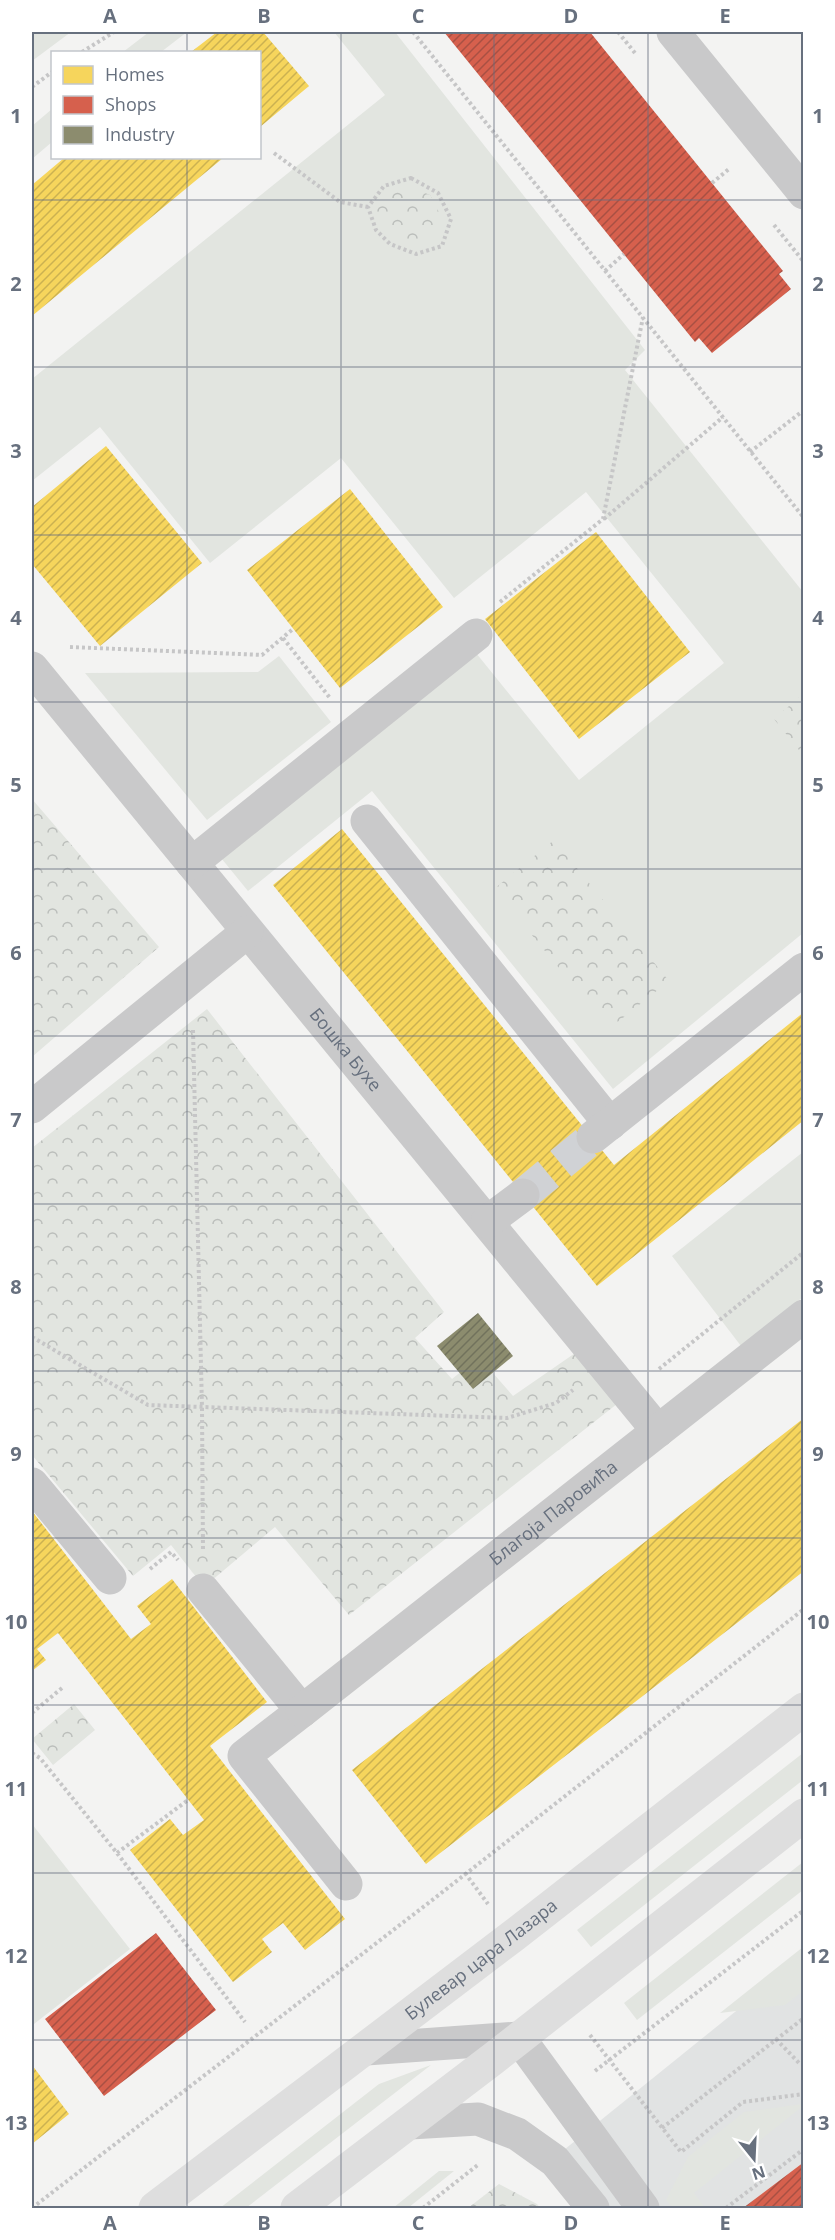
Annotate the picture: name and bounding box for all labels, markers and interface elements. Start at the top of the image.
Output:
text: A [103,2,117,29]
text: B [257,2,271,29]
text: C [412,2,425,29]
text: D [564,2,578,29]
text: E [719,2,731,29]
legend [51,51,261,159]
text: Homes [105,62,164,86]
text: Shops [105,92,156,116]
text: 1 [10,102,22,129]
text: 1 [812,102,824,129]
text: Industry [105,122,175,146]
text: 2 [10,270,22,297]
text: 2 [812,270,824,297]
text: 3 [10,437,22,464]
text: 3 [812,437,824,464]
text: 4 [10,604,22,631]
text: 4 [812,604,824,631]
text: 5 [10,771,22,798]
text: 5 [812,771,824,798]
text: 6 [10,939,22,966]
text: 6 [812,939,824,966]
street label: Бошка Бухе [305,1002,388,1096]
text: 7 [10,1106,22,1133]
text: 7 [812,1106,824,1133]
text: 8 [10,1273,22,1300]
text: 8 [812,1273,824,1300]
text: 9 [10,1440,22,1467]
text: 9 [812,1440,824,1467]
street label: Благоја Паровића [484,1454,622,1570]
text: 10 [5,1608,27,1635]
text: 10 [807,1608,829,1635]
text: 11 [5,1775,27,1802]
text: 11 [807,1775,829,1802]
street label: Булевар цара Лазара [400,1893,562,2025]
text: 12 [5,1942,27,1969]
text: 12 [807,1942,829,1969]
text: 13 [5,2109,27,2136]
text: 13 [807,2109,829,2136]
north arrow [724,2129,784,2189]
text: N [749,2161,768,2186]
text: A [103,2209,117,2236]
text: B [257,2209,271,2236]
text: C [412,2209,425,2236]
text: D [564,2209,578,2236]
text: E [719,2209,731,2236]

